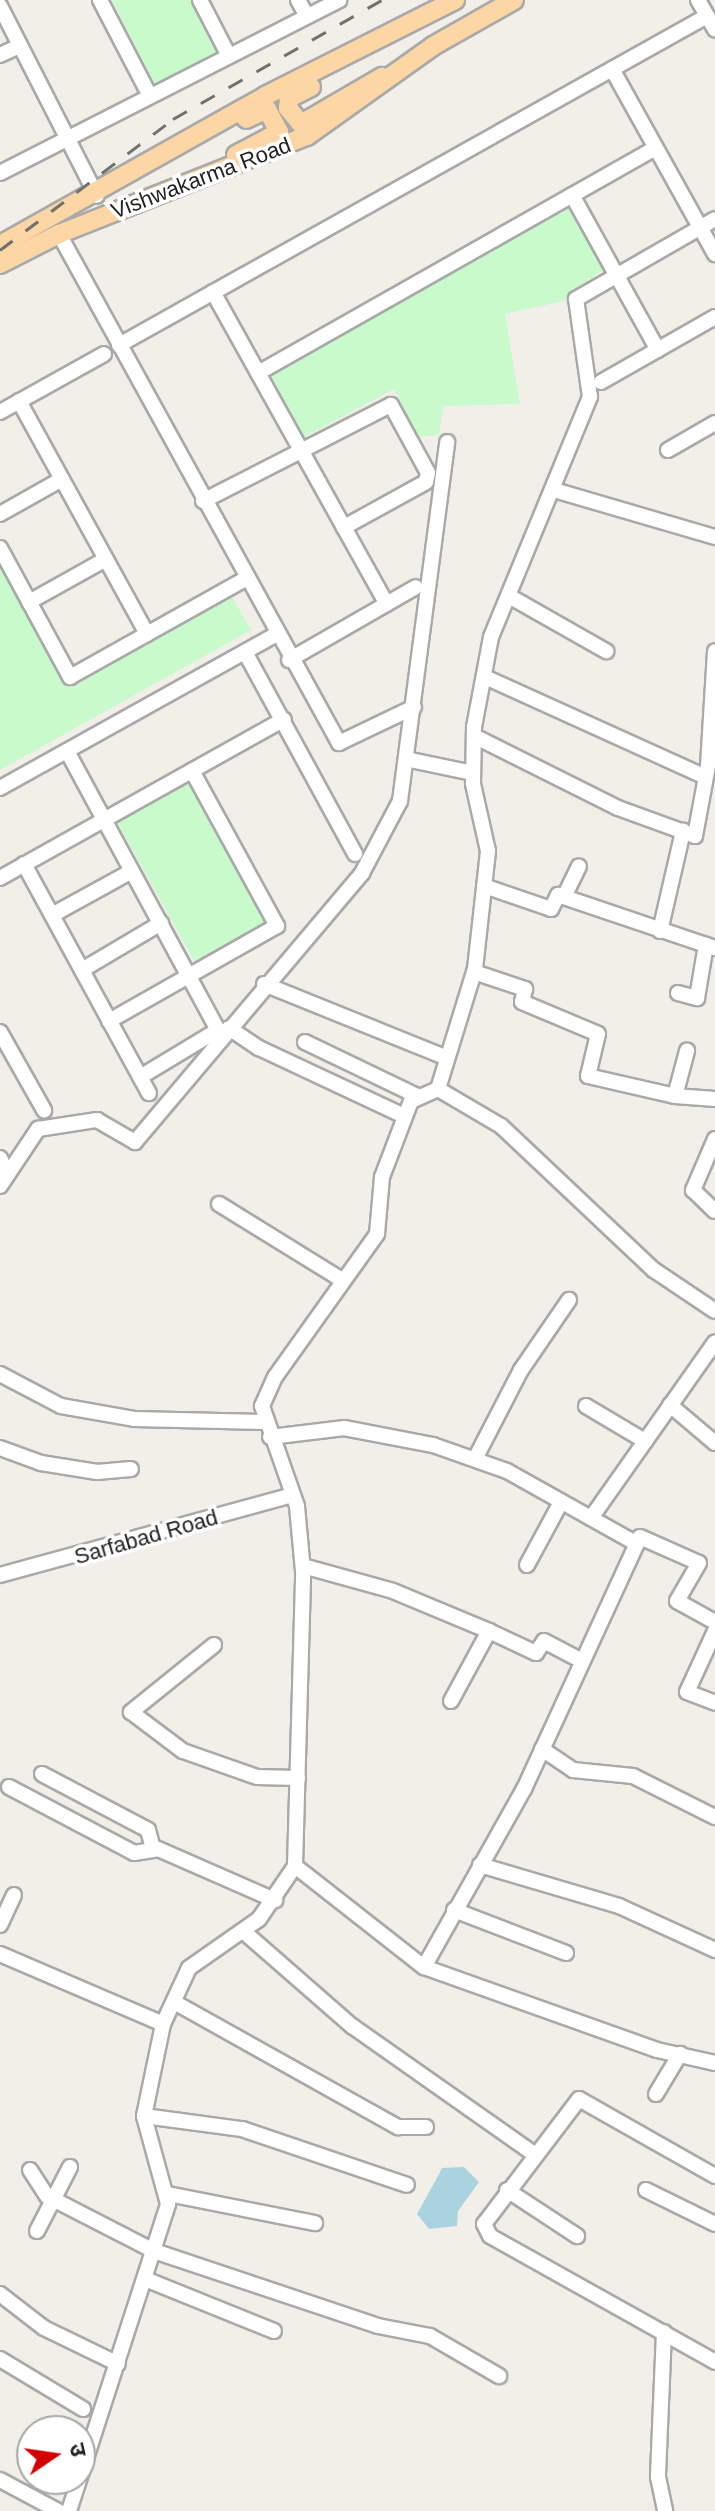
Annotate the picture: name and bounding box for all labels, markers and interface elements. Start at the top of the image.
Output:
street label: Vishwakarma Road [107,132,295,224]
street label: Sarfabad Road [71,1504,221,1570]
north arrow [16,2415,96,2495]
text: उ [64,2441,92,2459]

